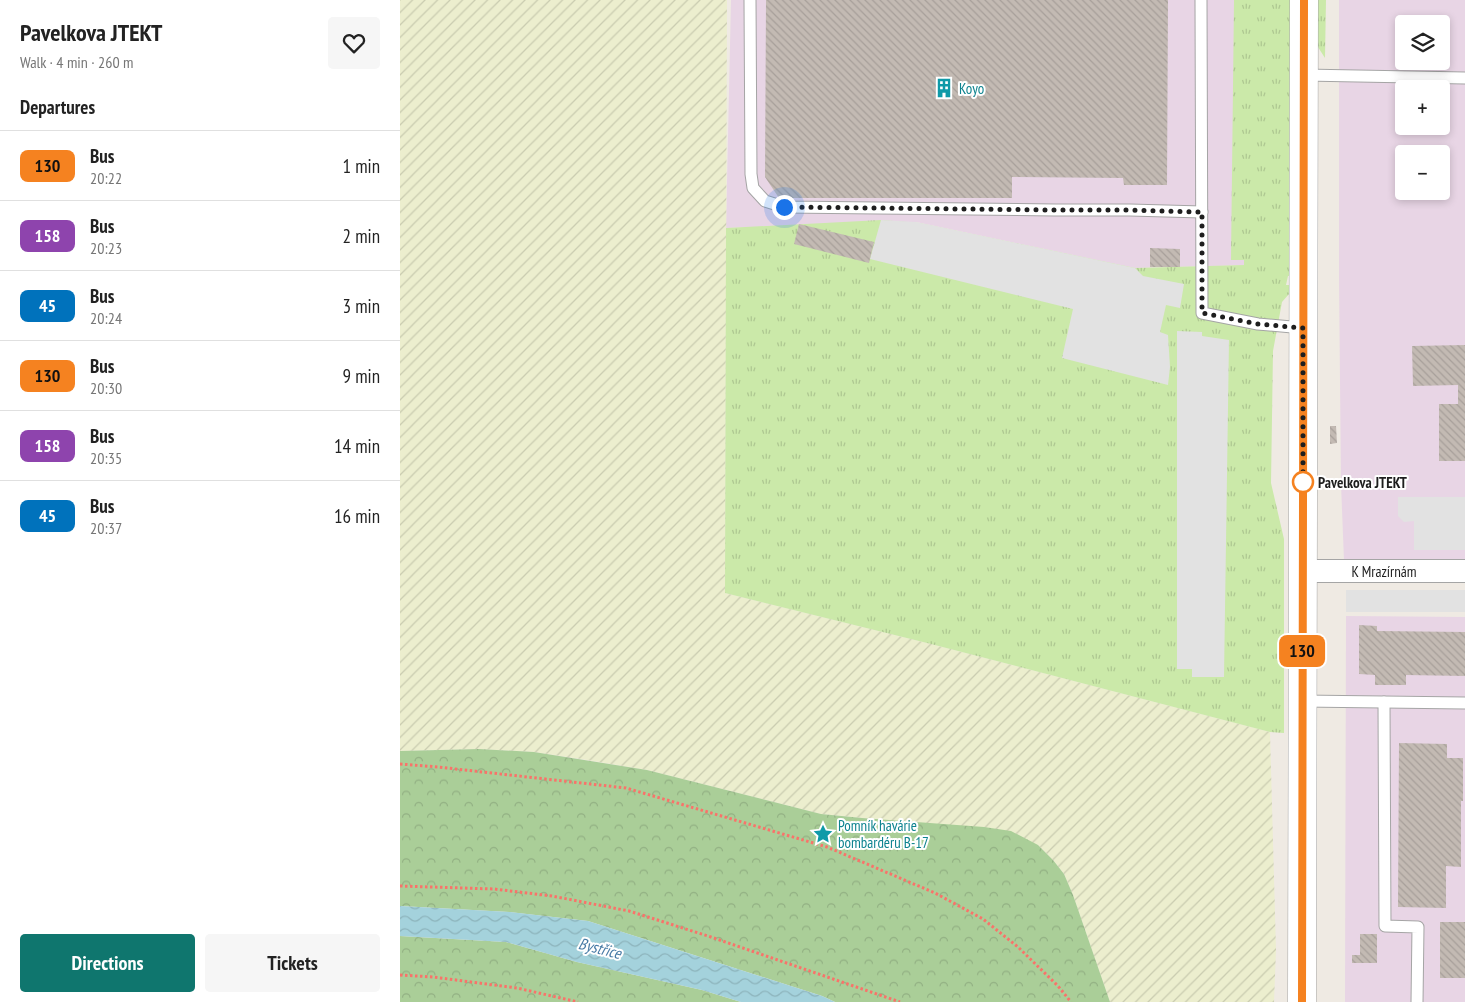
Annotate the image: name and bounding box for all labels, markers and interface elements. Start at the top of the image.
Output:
map controls [1395,15,1450,200]
button: layers [1395,15,1450,70]
text: Pavelkova JTEKT [20,17,162,48]
button: heart [328,17,380,69]
text: Walk · 4 min · 260 m [20,52,133,72]
building icon: Koyo [933,77,955,99]
place label: Koyo [959,79,984,98]
button: + [1395,80,1450,135]
text: Departures [20,95,95,119]
text: Bus [90,144,114,168]
button: − [1395,145,1450,200]
text: 130 [35,154,60,177]
text: 1 min [343,154,380,178]
text: 20:22 [90,168,122,188]
your location [772,195,797,220]
text: Bus [90,214,114,238]
text: 158 [35,224,60,247]
text: 2 min [343,224,380,248]
text: 20:23 [90,238,122,258]
text: Bus [90,284,114,308]
text: 45 [39,294,56,317]
text: 3 min [343,294,380,318]
text: 20:24 [90,308,122,328]
text: Bus [90,354,114,378]
text: 130 [35,364,60,387]
text: 9 min [343,364,380,388]
text: 20:30 [90,378,122,398]
text: Bus [90,424,114,448]
text: 158 [35,434,60,457]
text: 14 min [334,434,380,458]
text: 20:35 [90,448,122,468]
marker: Pavelkova JTEKT [1292,471,1314,493]
place label: Pavelkova JTEKT [1318,473,1407,492]
text: Bus [90,494,114,518]
text: 45 [39,504,56,527]
text: 16 min [334,504,380,528]
text: 20:37 [90,518,122,538]
street label: K Mrazírnám [1352,562,1417,581]
line badge: 130 [1273,635,1331,667]
text: 130 [1289,639,1315,662]
place label: Pomník havárie bombardéru B-17 [838,816,929,852]
place icon: Pomník havárie bombardéru B-17 [812,823,834,845]
water label: Bystřice [577,933,625,963]
button: Directions [20,934,195,992]
button: Tickets [205,934,380,992]

